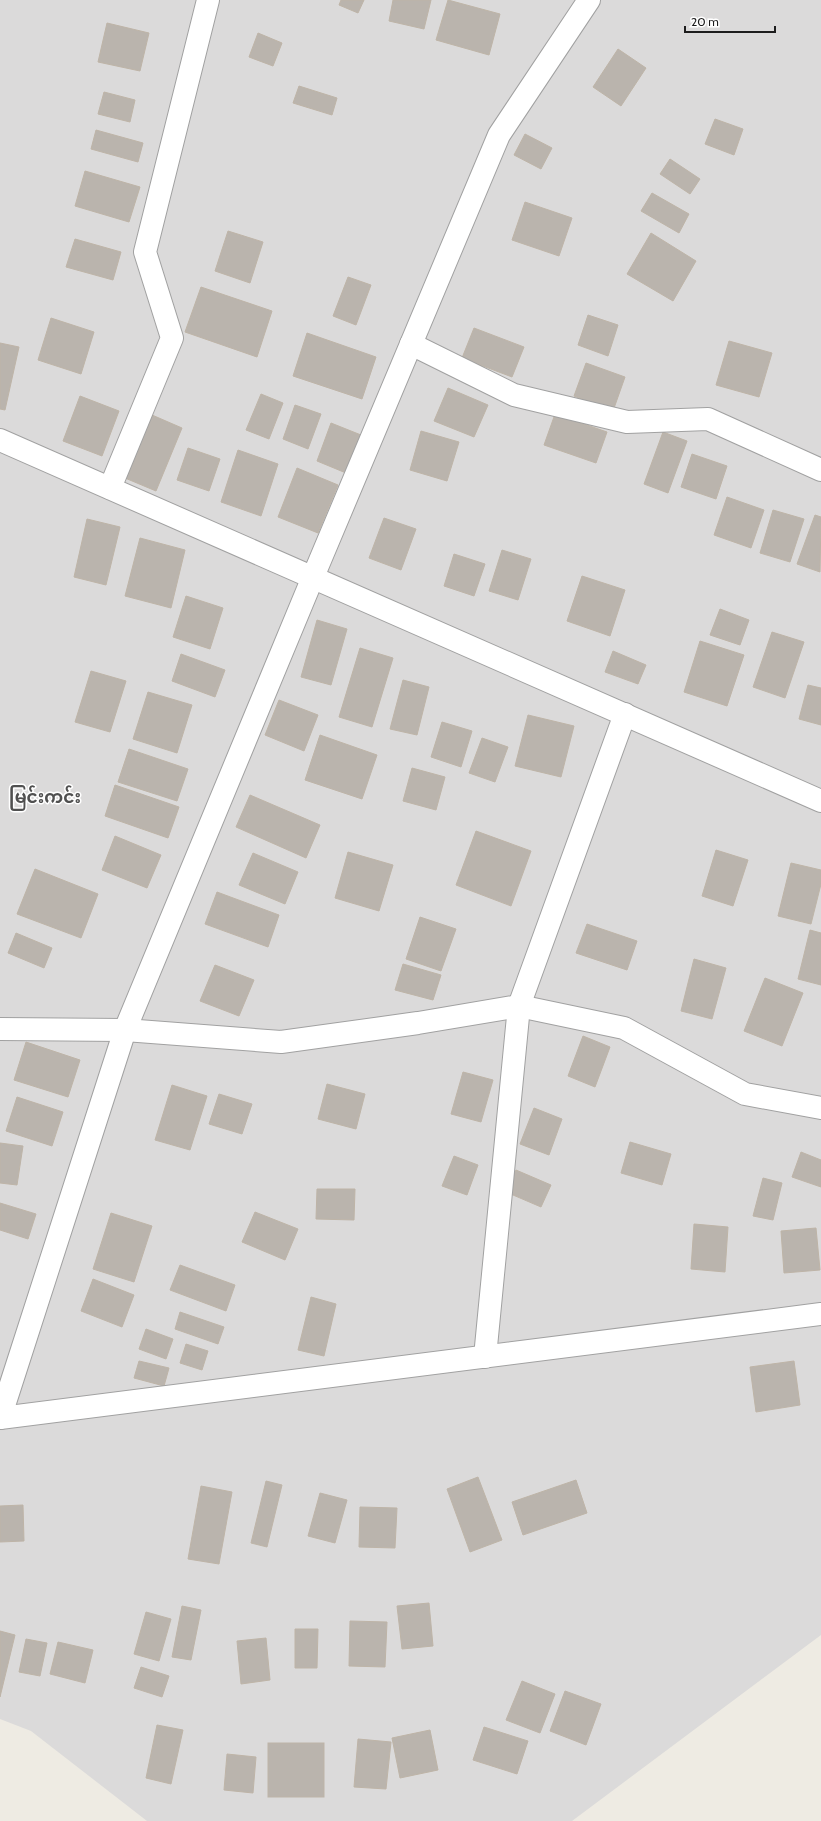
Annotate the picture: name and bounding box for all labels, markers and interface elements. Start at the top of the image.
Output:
scale bar [685,8,775,34]
text: 20 m [691,14,719,29]
district label: မြင်းကင်း [9,785,81,811]

